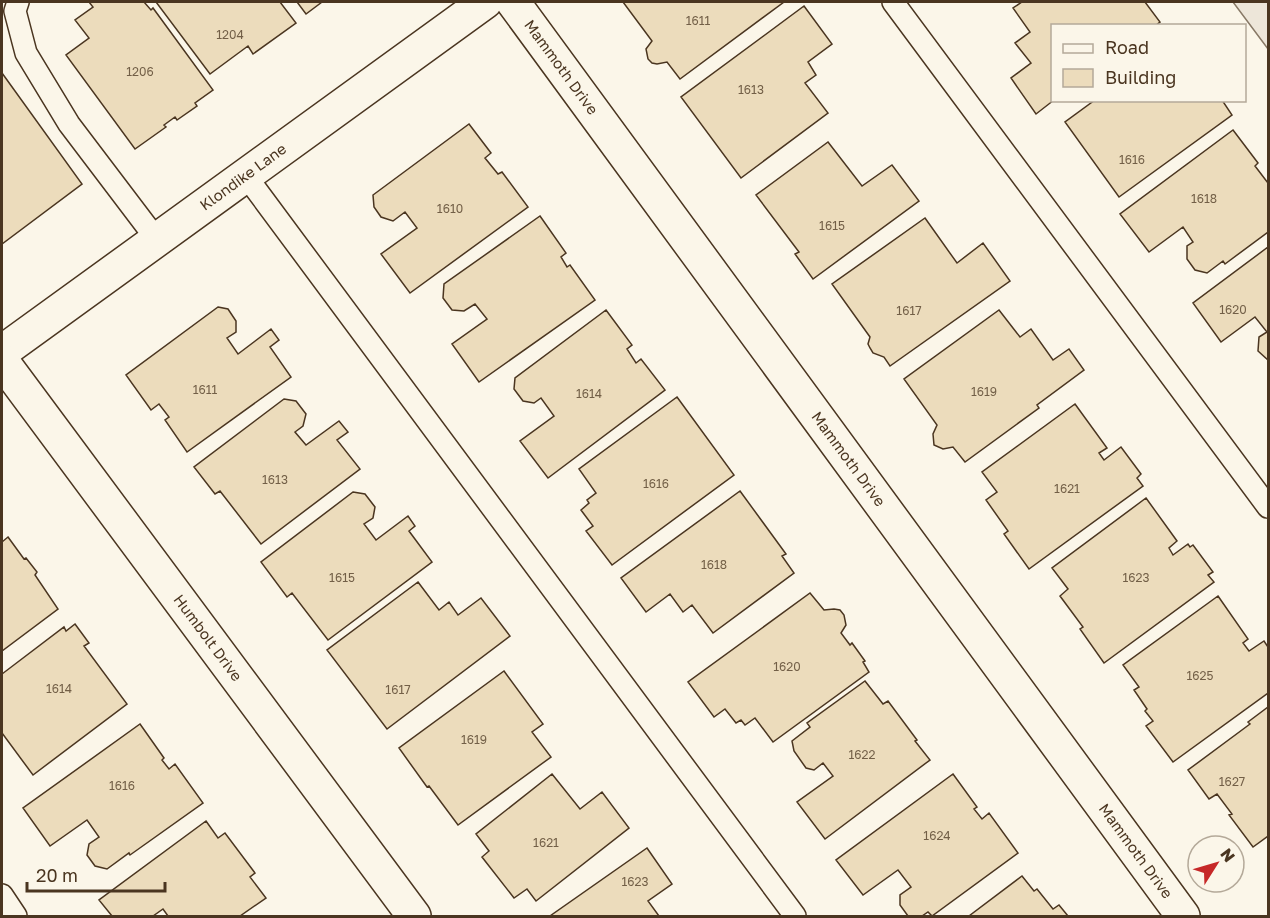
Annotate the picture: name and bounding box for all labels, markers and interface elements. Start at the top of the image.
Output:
house number: 1611 [686,13,711,28]
street label: Mammoth Drive [521,16,603,118]
legend [1051,24,1246,102]
house number: 1204 [216,27,244,42]
text: Road [1105,36,1149,58]
house number: 1206 [126,64,154,79]
text: Building [1105,66,1176,88]
house number: 1613 [738,82,764,97]
street label: Klondike Lane [196,139,290,214]
house number: 1616 [1119,152,1145,167]
house number: 1618 [1191,191,1217,206]
house number: 1610 [437,201,463,216]
house number: 1615 [819,218,845,233]
house number: 1620 [1219,302,1247,317]
house number: 1617 [896,303,922,318]
house number: 1611 [193,382,218,397]
house number: 1619 [971,384,997,399]
house number: 1614 [576,386,602,401]
street label: Mammoth Drive [808,408,890,510]
house number: 1613 [262,472,288,487]
house number: 1616 [643,476,669,491]
house number: 1621 [1054,481,1080,496]
house number: 1618 [701,557,727,572]
house number: 1615 [329,570,355,585]
house number: 1623 [1122,570,1150,585]
street label: Humbolt Drive [170,590,247,685]
house number: 1620 [773,659,801,674]
house number: 1625 [1186,668,1214,683]
house number: 1614 [46,681,72,696]
house number: 1617 [385,682,411,697]
house number: 1619 [461,732,487,747]
house number: 1622 [848,747,876,762]
house number: 1627 [1219,774,1245,789]
house number: 1616 [109,778,135,793]
street label: Mammoth Drive [1096,800,1177,902]
house number: 1624 [923,828,951,843]
north arrow [1186,834,1246,894]
house number: 1621 [533,835,559,850]
text: N [1216,844,1240,866]
scale bar [27,855,165,893]
text: 20 m [36,864,78,886]
house number: 1623 [621,874,649,889]

